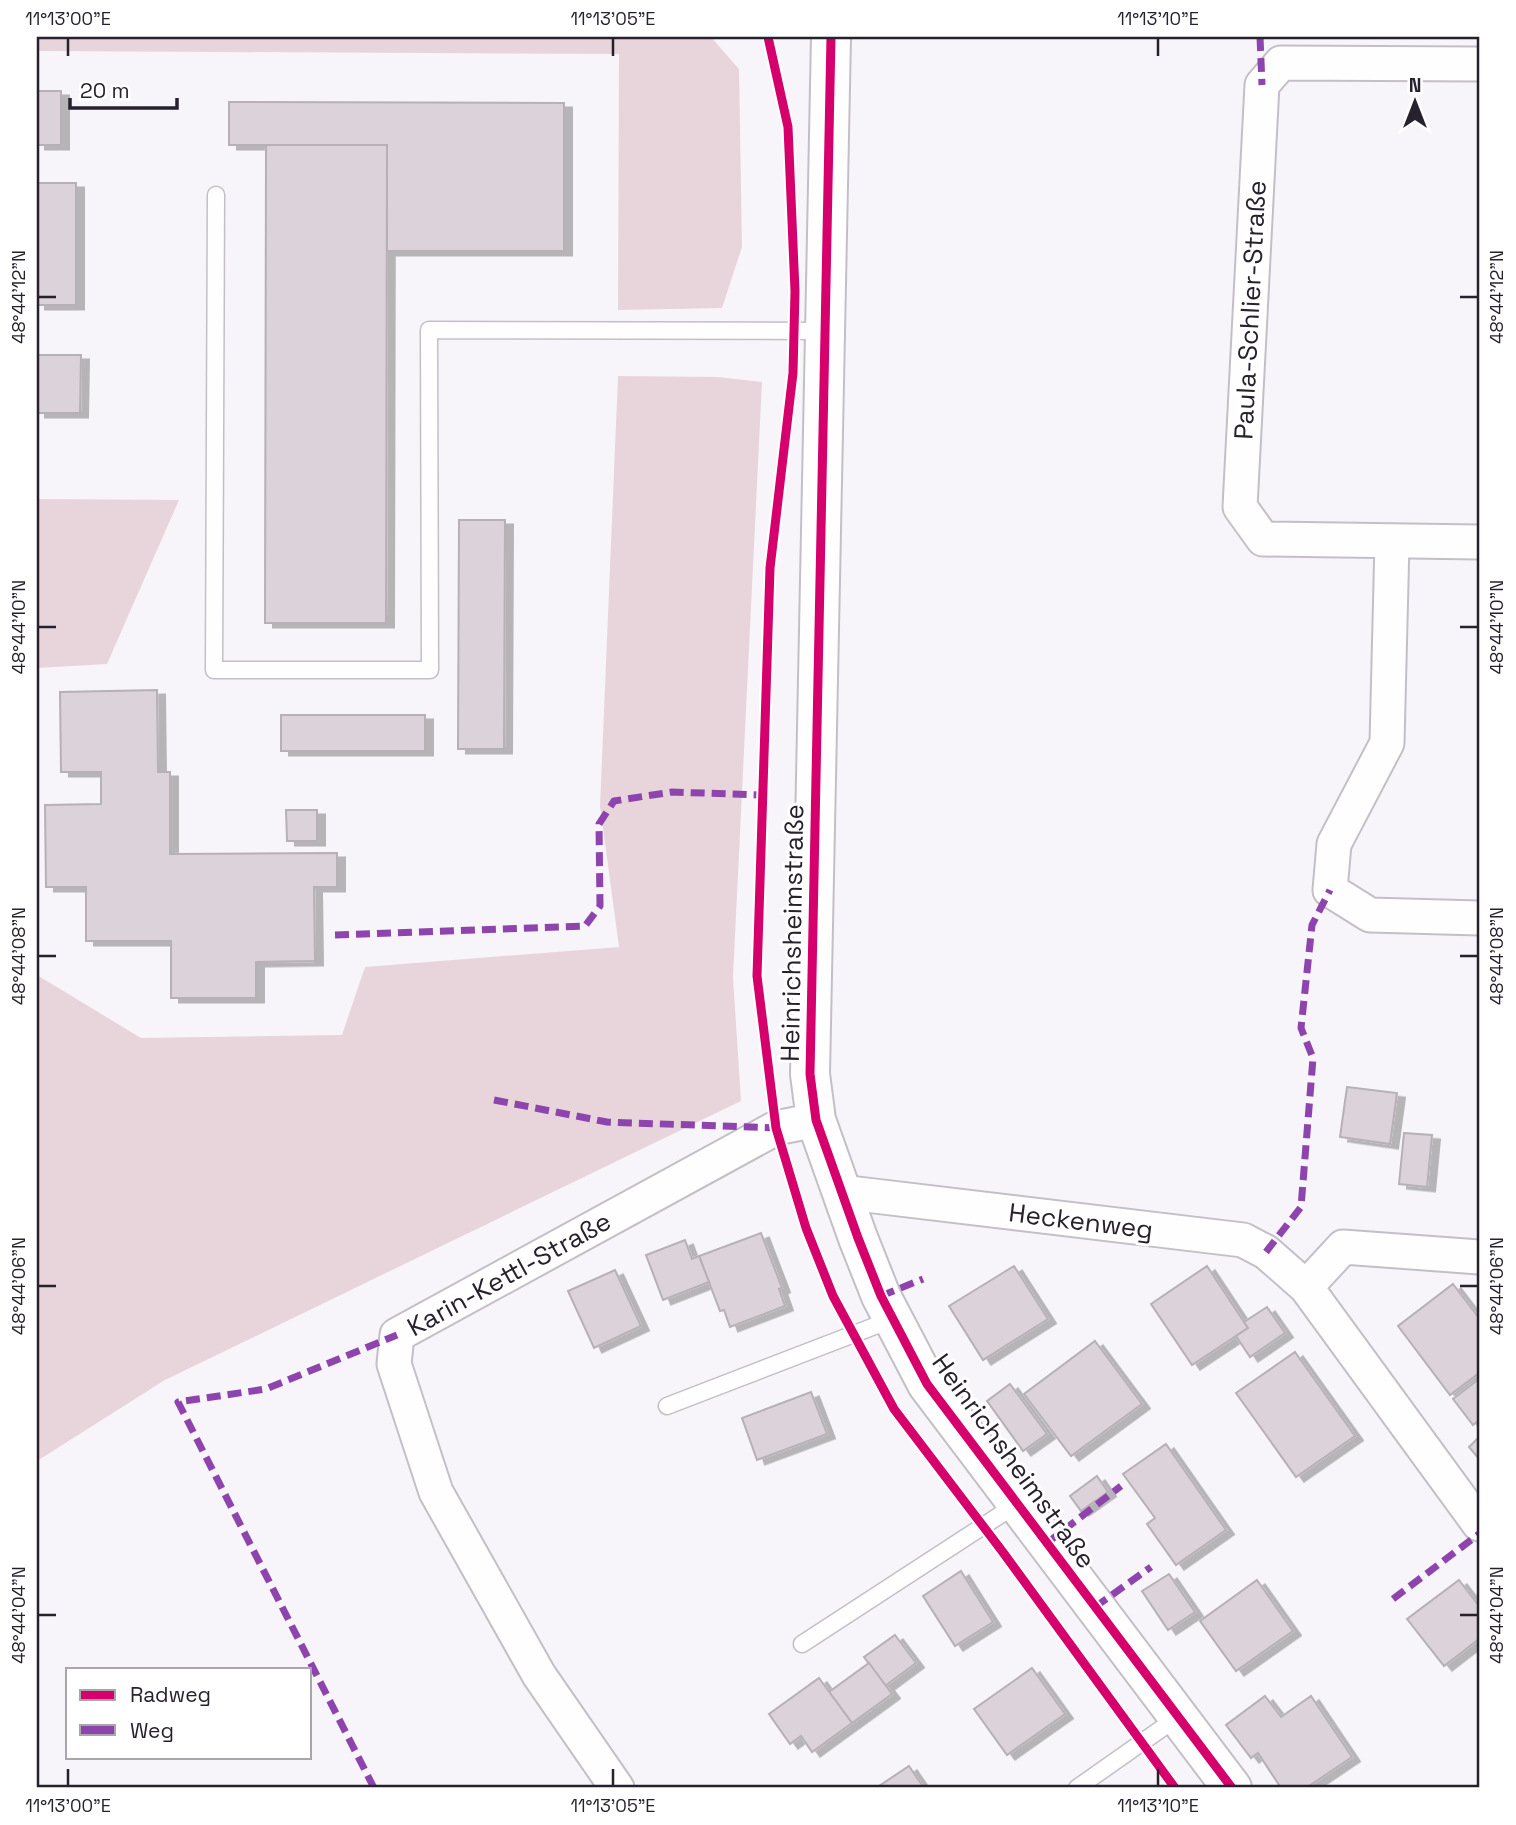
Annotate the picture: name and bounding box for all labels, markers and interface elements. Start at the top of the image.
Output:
text: 11°13'00"E [25,7,111,30]
text: 11°13'05"E [571,7,655,30]
text: 11°13'10"E [1117,7,1199,30]
scale bar [70,66,177,110]
north arrow [1380,66,1450,136]
text: N [1409,73,1421,98]
text: 20 m [80,77,130,104]
street label: Paula-Schlier-Straße [1226,180,1274,440]
text: 48°44'12"N [7,250,30,344]
text: 48°44'12"N [1485,250,1508,344]
text: 48°44'10"N [7,580,30,674]
text: 48°44'10"N [1485,580,1508,674]
street label: Heinrichsheimstraße [773,804,811,1062]
text: 48°44'08"N [7,907,30,1005]
text: 48°44'08"N [1485,907,1508,1005]
street label: Heckenweg [1007,1195,1155,1247]
street label: Karin-Kettl-Straße [401,1204,617,1344]
text: 48°44'06"N [7,1237,30,1335]
text: 48°44'06"N [1485,1237,1508,1335]
street label: Heinrichsheimstraße [925,1347,1103,1575]
text: 48°44'04"N [7,1566,30,1664]
text: 48°44'04"N [1485,1566,1508,1664]
legend [66,1668,312,1758]
text: Radweg [130,1681,211,1708]
text: Weg [130,1717,174,1744]
text: 11°13'00"E [25,1794,111,1817]
text: 11°13'05"E [571,1794,655,1817]
text: 11°13'10"E [1117,1794,1199,1817]

